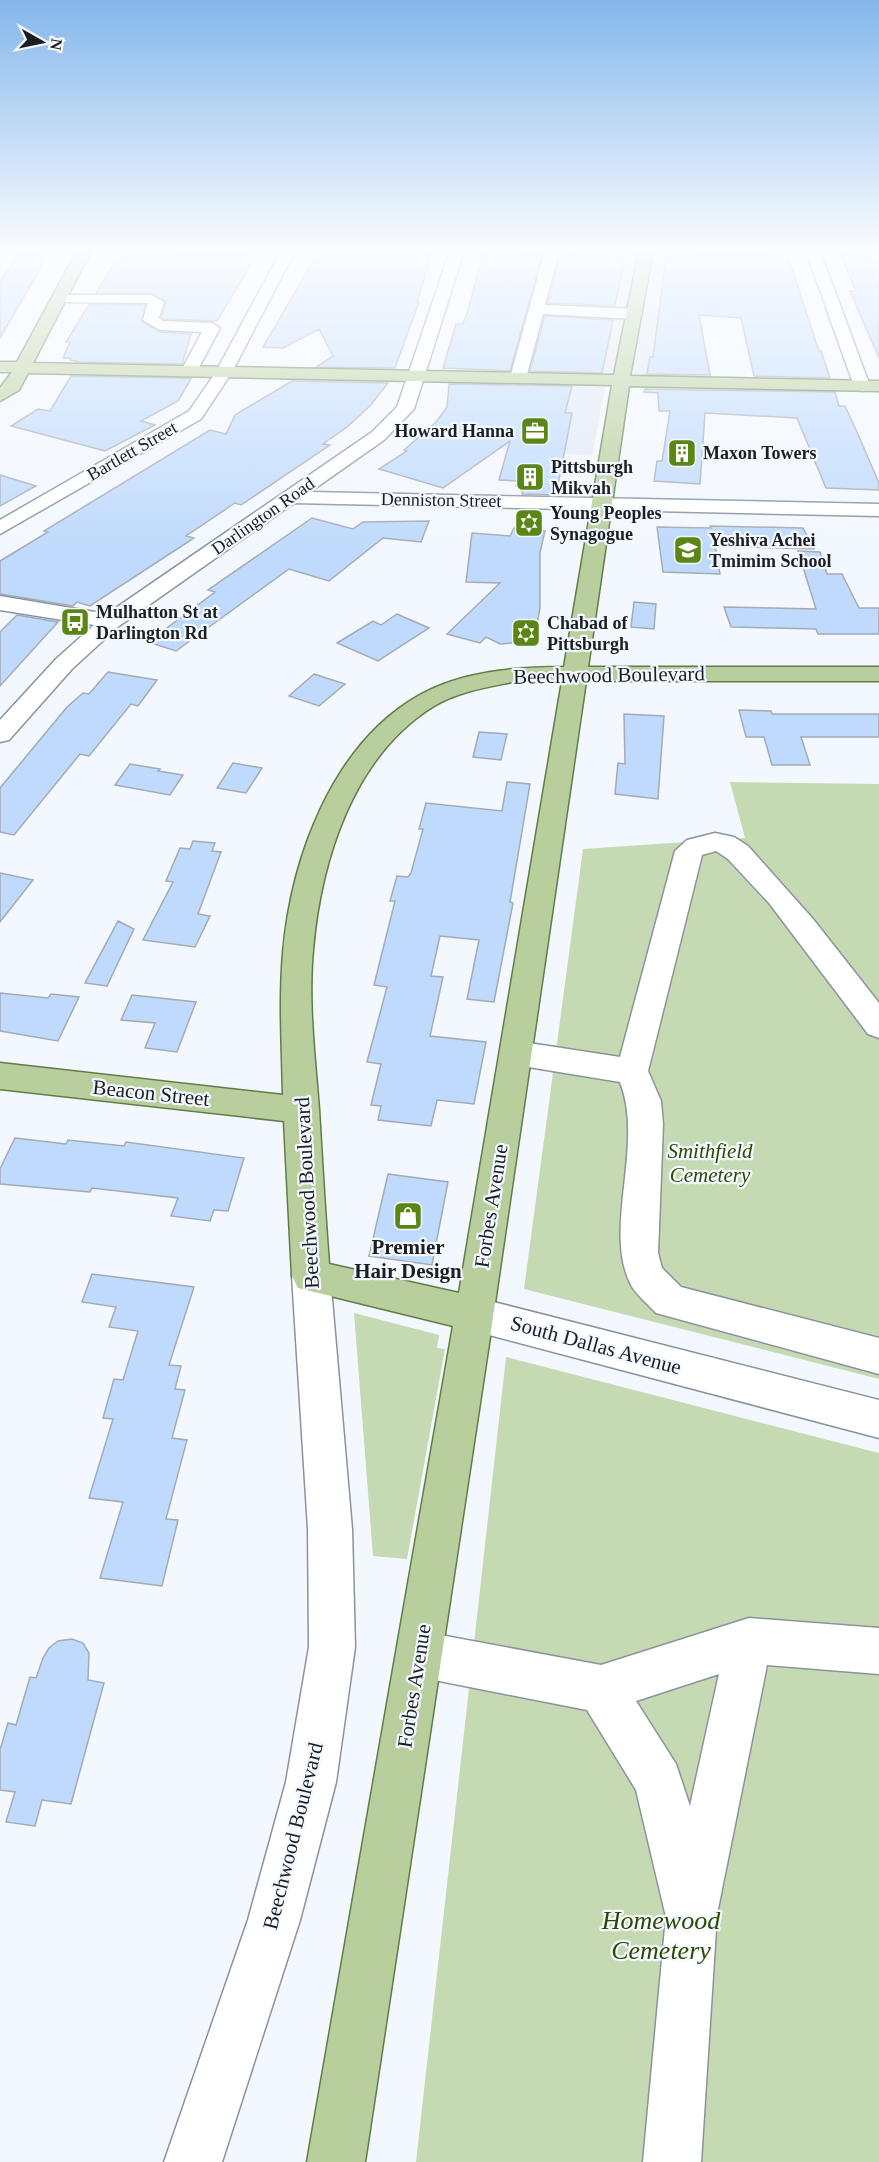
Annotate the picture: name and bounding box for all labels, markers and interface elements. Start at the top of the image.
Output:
north arrow [12,12,72,72]
text: N [47,37,66,52]
office icon: Howard Hanna [519,415,551,447]
street label: Bartlett Street [83,417,181,485]
place label: Howard Hanna [394,421,514,441]
building icon: Maxon Towers [666,437,698,469]
place label: Maxon Towers [703,443,817,463]
place label: Pittsburgh Mikvah [551,457,633,498]
building icon: Pittsburgh Mikvah [514,461,546,493]
street label: Darlington Road [208,473,318,559]
street label: Denniston Street [381,489,501,511]
place label: Young Peoples Synagogue [550,503,662,544]
synagogue icon: Young Peoples Synagogue [513,507,545,539]
place label: Yeshiva Achei Tmimim School [709,530,832,571]
school or university icon: Yeshiva Achei Tmimim School [672,534,704,566]
place label: Mulhatton St at Darlington Rd [96,602,218,643]
bus stop icon: Mulhatton St at Darlington Rd [59,606,91,638]
place label: Chabad of Pittsburgh [547,613,629,654]
synagogue icon: Chabad of Pittsburgh [510,617,542,649]
street label: Beechwood Boulevard [513,661,706,689]
street label: Beacon Street [91,1075,211,1111]
street label: Beechwood Boulevard [290,1096,324,1289]
park label: Smithfield Cemetery [667,1139,753,1187]
street label: Forbes Avenue [469,1142,513,1270]
shop icon: Premier Hair Design [392,1200,424,1232]
place label: Premier Hair Design [354,1235,462,1283]
street label: South Dallas Avenue [508,1311,684,1379]
street label: Forbes Avenue [392,1622,436,1750]
street label: Beechwood Boulevard [258,1740,328,1932]
park label: Homewood Cemetery [601,1906,721,1965]

